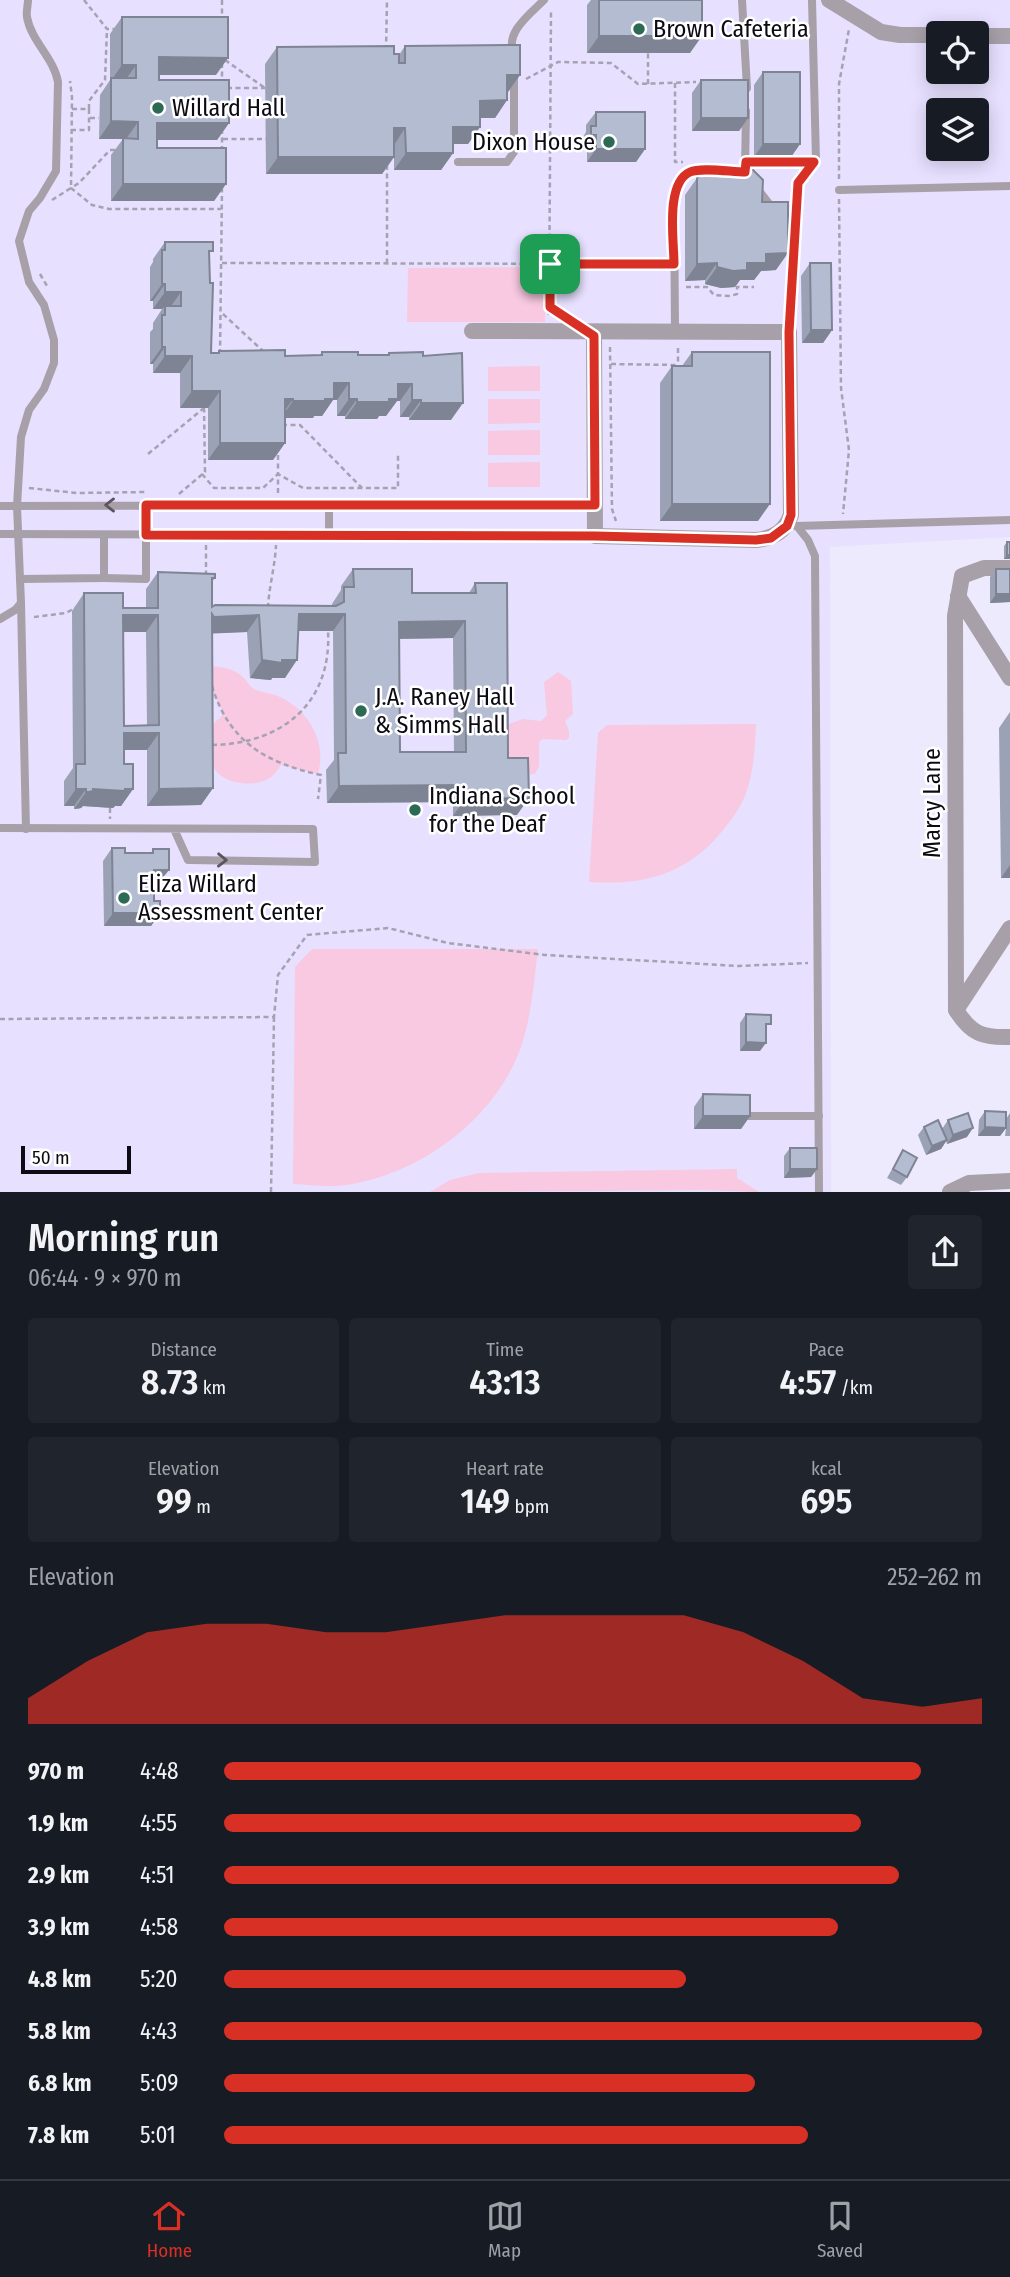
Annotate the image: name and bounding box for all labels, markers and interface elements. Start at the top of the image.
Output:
place label: Brown Cafeteria [653,15,809,43]
marker: Brown Cafeteria [631,21,647,37]
map controls [926,21,989,161]
button: locate [926,21,989,84]
place label: Willard Hall [172,94,285,122]
button: layers [926,98,989,161]
marker: Willard Hall [150,100,166,116]
place label: Dixon House [472,128,595,156]
marker: Dixon House [601,134,617,150]
pin [520,234,580,294]
icon: arrive [531,245,569,283]
one-way arrow [105,497,115,513]
place label: J.A. Raney Hall & Simms Hall [375,683,514,739]
marker: J.A. Raney Hall & Simms Hall [353,703,369,719]
street label: Marcy Lane [918,748,946,858]
place label: Indiana School for the Deaf [429,782,575,838]
marker: Indiana School for the Deaf [407,802,423,818]
one-way arrow [217,853,228,868]
place label: Eliza Willard Assessment Center [138,870,324,926]
marker: Eliza Willard Assessment Center [116,890,132,906]
scale bar [21,1143,131,1175]
text: 50 m [32,1146,70,1169]
text: Morning run [28,1215,219,1261]
button: share [908,1215,982,1289]
text: 06:44 · 9 × 970 m [28,1264,182,1292]
text: Distance [150,1338,217,1361]
text: Time [486,1338,524,1361]
text: Pace [809,1338,844,1361]
text: 8.73 [141,1361,198,1403]
text: 43:13 [469,1361,541,1403]
text: 4:57 [780,1361,836,1403]
text: km [198,1376,226,1399]
text: /km [836,1376,873,1399]
text: Elevation [148,1457,219,1480]
text: Heart rate [466,1457,544,1480]
text: kcal [811,1457,842,1480]
text: 99 [156,1480,192,1522]
text: 149 [461,1480,510,1522]
text: 695 [800,1480,852,1522]
text: m [192,1495,211,1518]
text: bpm [510,1495,549,1518]
text: Elevation [28,1563,115,1591]
text: 252–262 m [887,1563,982,1591]
text: 970 m [28,1757,84,1785]
text: 4:48 [140,1757,179,1785]
text: 1.9 km [28,1809,88,1837]
text: 4:55 [140,1809,177,1837]
text: 2.9 km [28,1861,89,1889]
text: 4:51 [140,1861,175,1889]
text: 3.9 km [28,1913,90,1941]
text: 4:58 [140,1913,178,1941]
text: 4.8 km [28,1965,91,1993]
text: 5:20 [140,1965,178,1993]
text: 5.8 km [28,2017,91,2045]
text: 4:43 [140,2017,177,2045]
text: 6.8 km [28,2069,91,2097]
text: 5:09 [140,2069,178,2097]
text: 7.8 km [28,2121,89,2149]
text: 5:01 [140,2121,176,2149]
tab: Home [147,2197,192,2262]
tab: Map [486,2197,524,2262]
tab: Saved [817,2197,863,2262]

